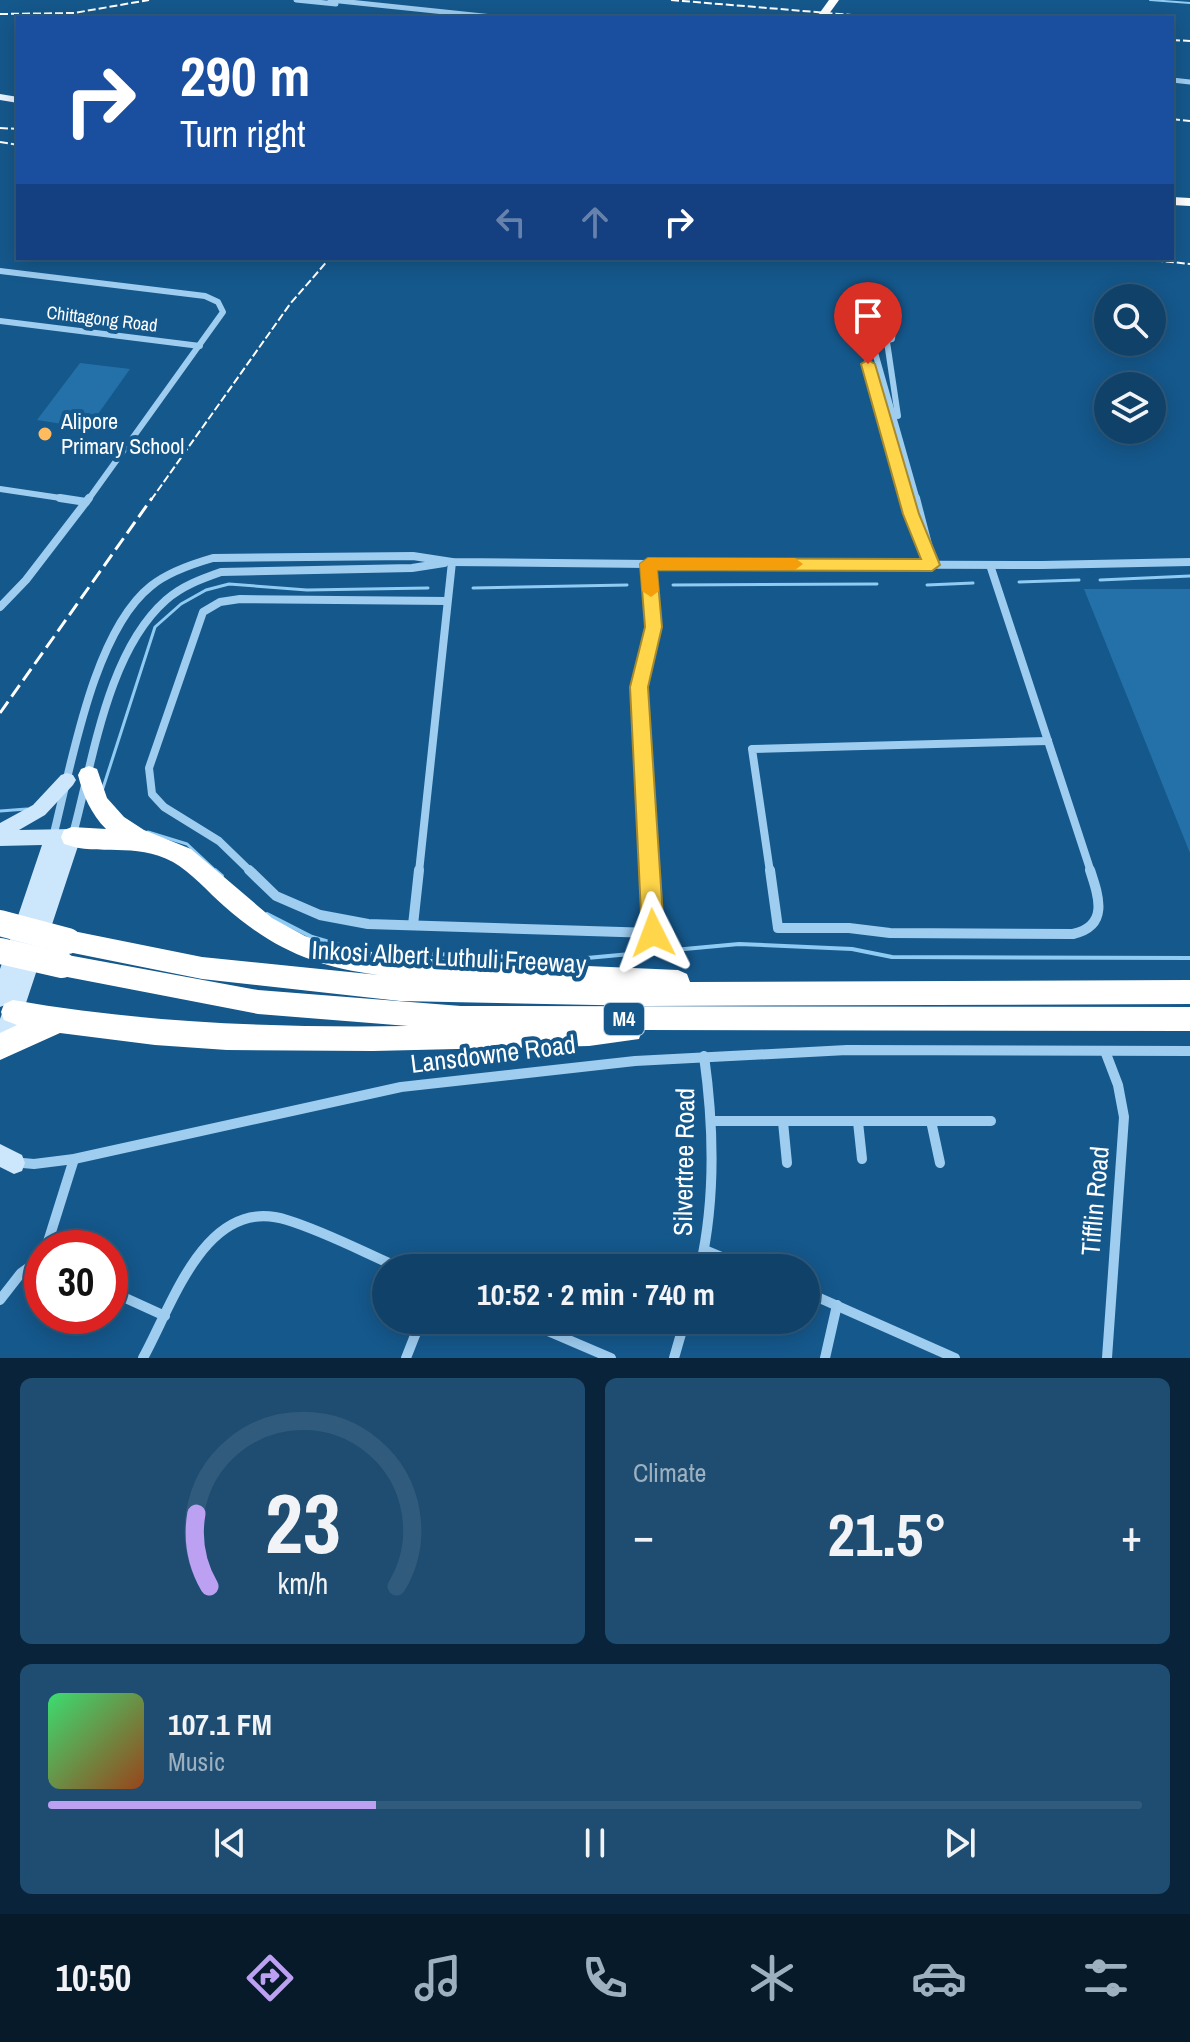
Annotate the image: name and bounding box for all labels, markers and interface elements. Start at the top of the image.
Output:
text: 290 m [180,38,310,113]
icon: right [48,48,152,152]
text: Turn right [180,110,305,158]
icon: left [489,200,533,244]
icon: ahead [573,200,617,244]
icon: right [657,200,701,244]
pin [834,282,902,364]
map controls [1094,284,1166,444]
button: search [1094,284,1166,356]
icon: arrive [846,294,890,338]
street label: Chittagong Road [45,299,159,338]
button: layers [1094,372,1166,444]
place label: Alipore Primary School [60,406,184,461]
marker: Alipore Primary School [36,425,54,443]
position arrow [611,891,695,975]
street label: Inkosi Albert Luthuli Freeway [311,932,588,981]
road number: M4 [604,1003,644,1035]
street label: Lansdowne Road [408,1026,577,1081]
street label: Silvertree Road [665,1088,702,1236]
street label: Tifflin Road [1072,1145,1117,1257]
speed limit sign: 30 [24,1230,128,1334]
text: 10:52 · 2 min · 740 m [477,1274,715,1314]
text: Climate [633,1455,706,1490]
text: 23 [265,1467,340,1579]
text: 21.5° [828,1494,947,1575]
text: − [633,1505,654,1565]
text: + [1121,1505,1142,1565]
text: km/h [277,1564,328,1603]
text: 107.1 FM [168,1704,272,1744]
text: Music [168,1744,225,1779]
icon: previous [208,1821,252,1865]
icon: pause [573,1821,617,1865]
icon: next [938,1821,982,1865]
icon: directions [242,1950,298,2006]
icon: music [410,1950,466,2006]
icon: phone [577,1950,633,2006]
icon: climate [744,1950,800,2006]
icon: car [911,1950,967,2006]
icon: filters [1078,1950,1134,2006]
text: 10:50 [56,1954,131,2002]

